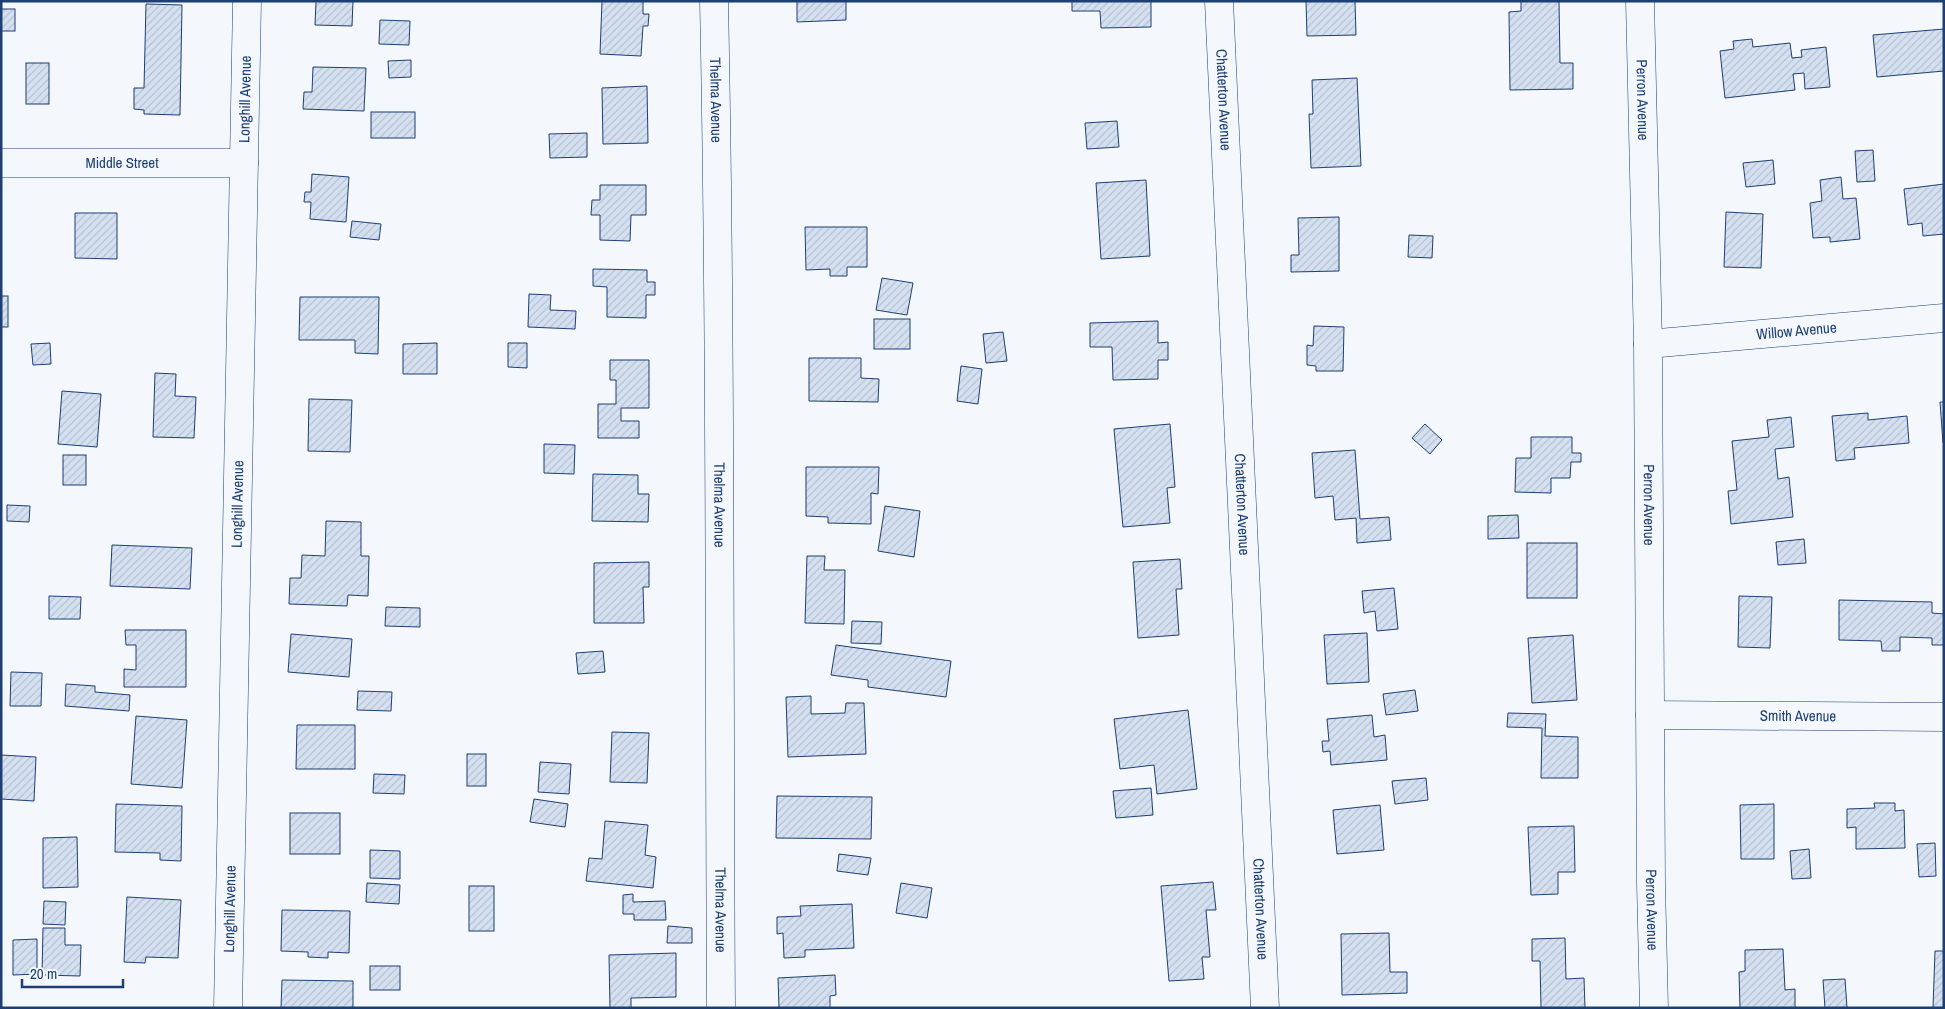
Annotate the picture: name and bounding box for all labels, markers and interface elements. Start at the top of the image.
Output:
street label: Chatterton Avenue [1211,49,1237,151]
street label: Longhill Avenue [233,55,256,143]
street label: Thelma Avenue [705,57,727,143]
street label: Perron Avenue [1631,59,1654,141]
street label: Middle Street [85,152,159,173]
street label: Willow Avenue [1755,316,1838,344]
street label: Chatterton Avenue [1230,453,1255,556]
street label: Longhill Avenue [226,460,248,548]
street label: Thelma Avenue [709,462,731,548]
street label: Perron Avenue [1639,464,1660,546]
street label: Smith Avenue [1760,705,1836,726]
street label: Chatterton Avenue [1248,858,1274,960]
street label: Longhill Avenue [218,865,241,953]
street label: Thelma Avenue [710,867,732,953]
street label: Perron Avenue [1641,869,1664,951]
scale bar [22,956,124,988]
text: 20 m [30,963,57,984]

